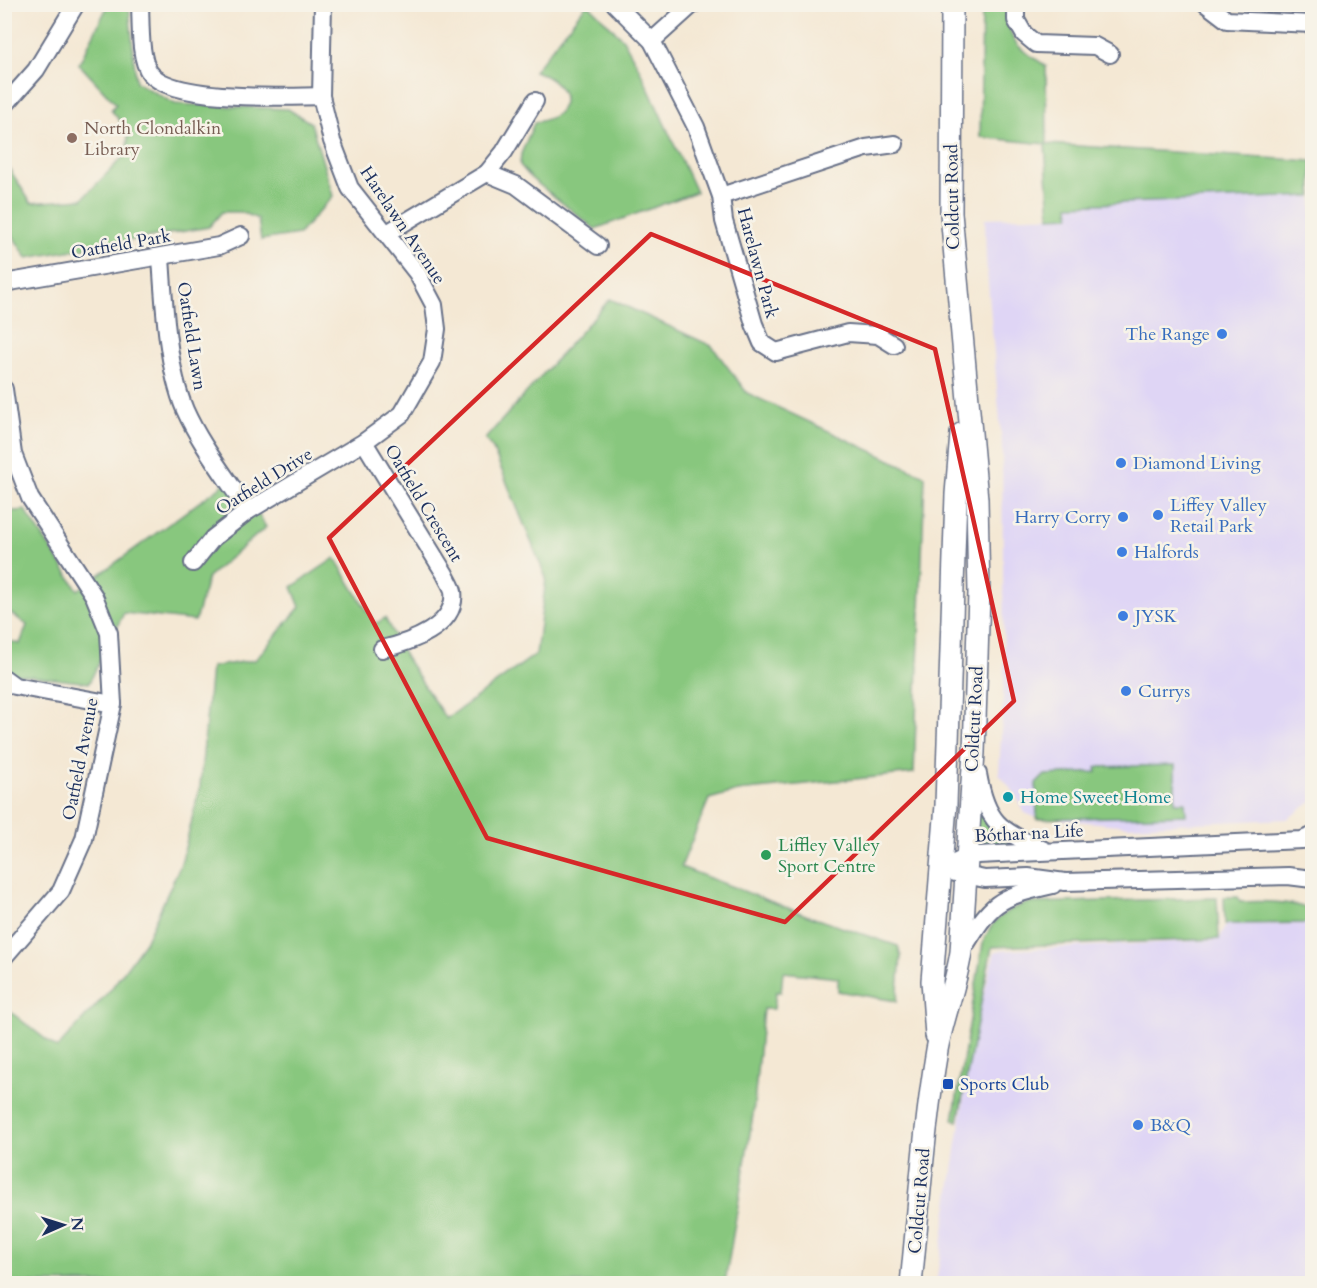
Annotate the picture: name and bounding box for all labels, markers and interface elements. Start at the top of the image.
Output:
place label: North Clondalkin Library [84,116,222,162]
marker: North Clondalkin Library [65,131,79,145]
street label: Coldcut Road [939,143,966,250]
street label: Harelawn Avenue [354,161,451,289]
street label: Harelawn Park [731,205,784,322]
street label: Oatfield Park [69,223,173,266]
street label: Oatfield Lawn [171,280,213,393]
place label: The Range [1125,322,1210,347]
marker: The Range [1215,327,1229,341]
street label: Oatfield Crescent [379,440,469,567]
street label: Oatfield Drive [211,442,317,521]
place label: Diamond Living [1133,451,1261,476]
marker: Diamond Living [1114,456,1128,470]
place label: Liffey Valley Retail Park [1170,493,1268,539]
place label: Harry Corry [1015,505,1111,530]
marker: Liffey Valley Retail Park [1151,508,1165,522]
marker: Harry Corry [1116,510,1130,524]
place label: Halfords [1134,540,1199,565]
marker: Halfords [1115,545,1129,559]
place label: JYSK [1132,604,1178,629]
marker: JYSK [1116,609,1130,623]
street label: Coldcut Road [959,665,990,773]
place label: Currys [1138,679,1190,704]
marker: Currys [1119,684,1133,698]
street label: Oatfield Avenue [56,696,105,823]
place label: Home Sweet Home [1020,785,1172,810]
marker: Home Sweet Home [1001,790,1015,804]
street label: Bóthar na Life [974,818,1084,849]
place label: Liffley Valley Sport Centre [778,833,881,879]
marker: Liffley Valley Sport Centre [759,848,773,862]
place label: Sports Club [960,1072,1049,1097]
marker: Sports Club [941,1077,955,1091]
place label: B&Q [1150,1113,1191,1138]
marker: B&Q [1131,1118,1145,1132]
street label: Coldcut Road [902,1147,937,1255]
north arrow [33,1195,93,1255]
text: N [66,1217,88,1232]

